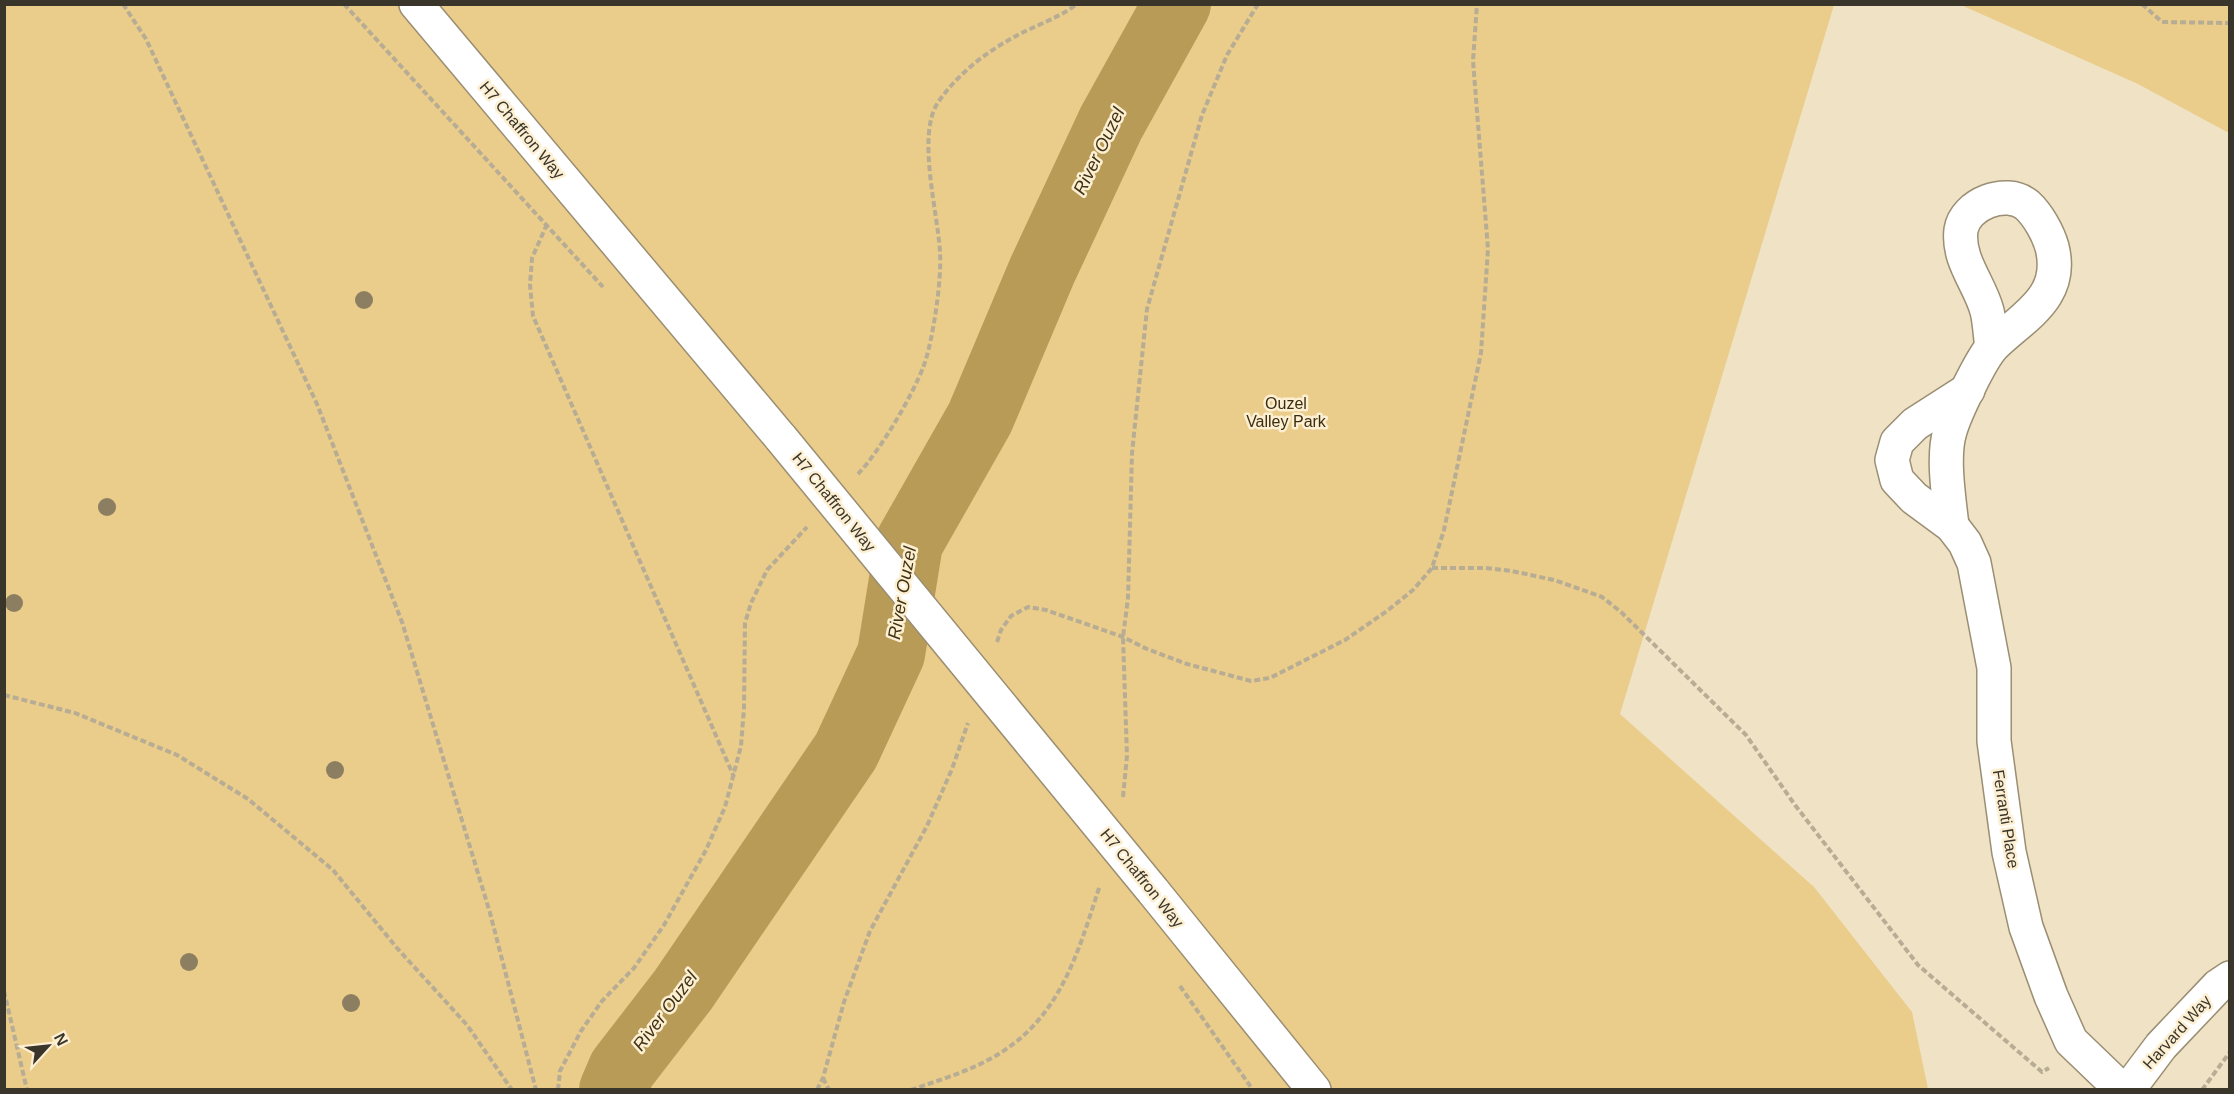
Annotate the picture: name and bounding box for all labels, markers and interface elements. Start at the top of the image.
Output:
street label: H7 Chaffron Way [476,78,568,182]
water label: River Ouzel [1069,103,1129,198]
park label: Ouzel Valley Park [1246,395,1327,430]
street label: H7 Chaffron Way [789,449,879,555]
water label: River Ouzel [884,544,920,641]
street label: Ferranti Place [1990,768,2022,870]
street label: H7 Chaffron Way [1097,825,1187,931]
water label: River Ouzel [629,967,702,1055]
street label: Harvard Way [2140,992,2214,1072]
north arrow [18,1016,78,1076]
text: N [51,1030,71,1048]

